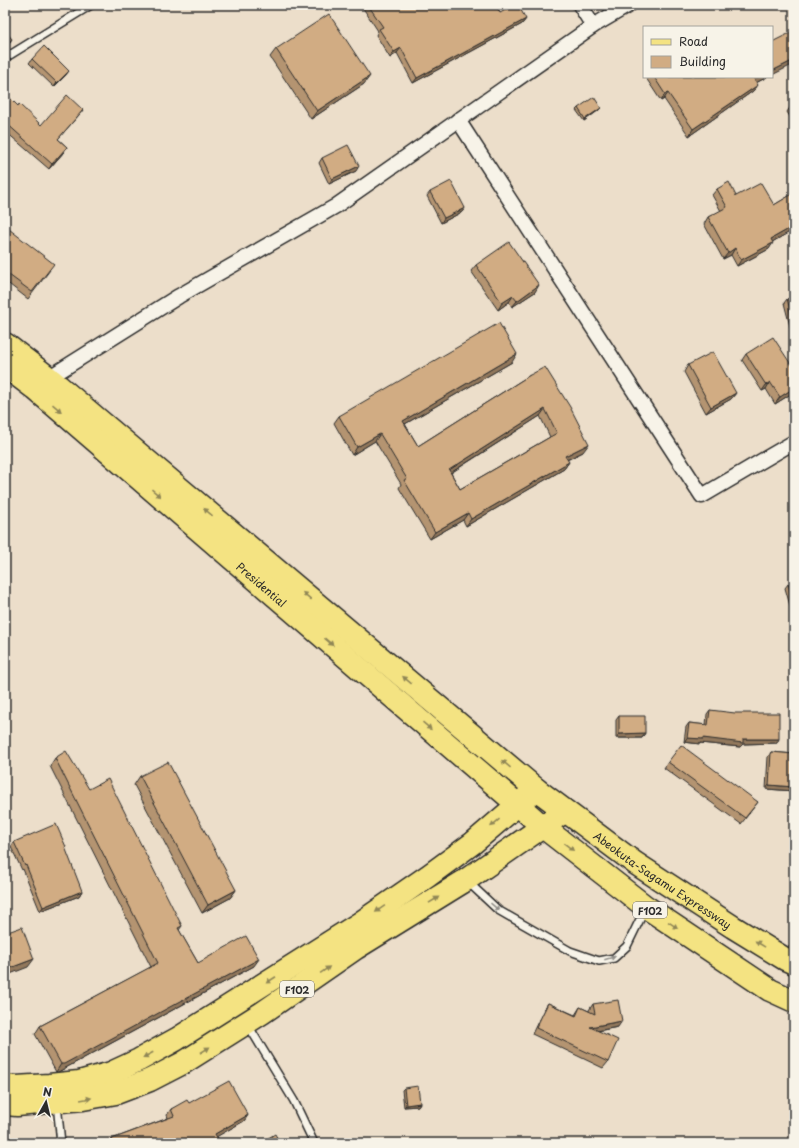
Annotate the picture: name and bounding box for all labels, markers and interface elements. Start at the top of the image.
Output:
legend [643,26,773,78]
text: Road [679,32,708,50]
text: Building [679,52,726,70]
one-way arrow [52,404,62,413]
one-way arrow [150,488,161,497]
one-way arrow [203,508,214,517]
street label: Presidential [233,558,291,611]
one-way arrow [302,592,313,601]
one-way arrow [323,637,334,646]
one-way arrow [401,676,412,685]
one-way arrow [422,722,432,731]
one-way arrow [501,760,511,769]
one-way arrow [490,819,500,828]
street label: Abeokuta-Sagamu Expressway [590,827,735,932]
one-way arrow [563,843,574,851]
one-way arrow [429,896,439,904]
one-way arrow [489,902,500,911]
road number: F102 [633,902,667,918]
one-way arrow [374,905,385,913]
one-way arrow [668,921,678,929]
one-way arrow [755,940,765,948]
one-way arrow [605,954,617,960]
one-way arrow [320,966,330,974]
one-way arrow [266,976,276,984]
road number: F102 [280,981,314,997]
one-way arrow [199,1046,211,1053]
one-way arrow [142,1052,154,1059]
north arrow [26,1082,66,1122]
text: N [42,1083,53,1101]
one-way arrow [80,1095,92,1101]

